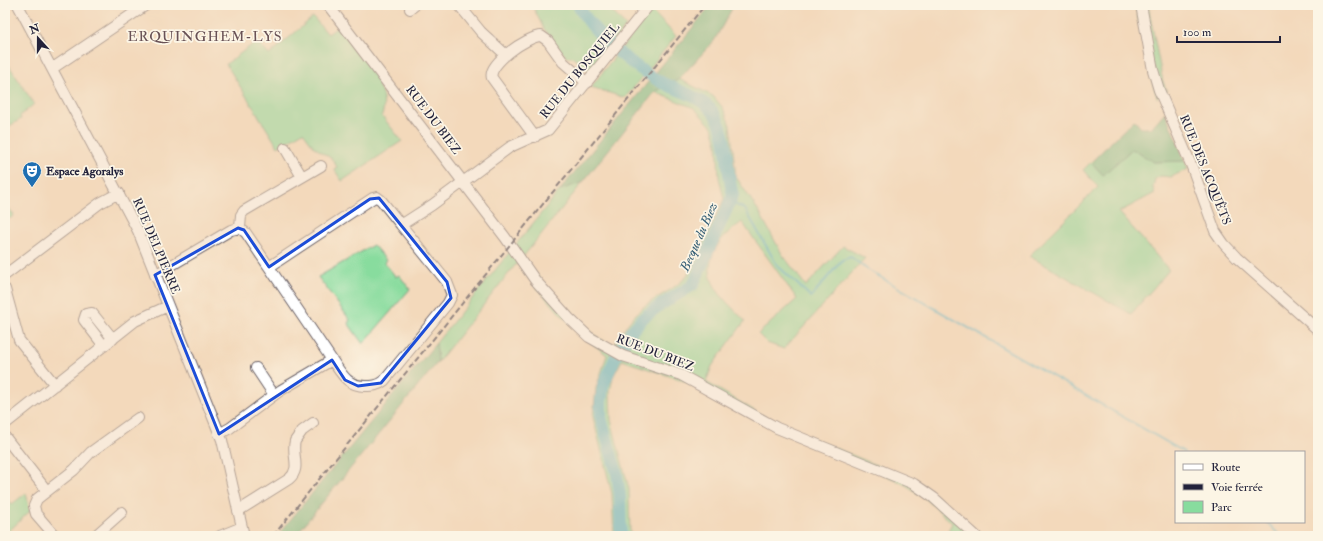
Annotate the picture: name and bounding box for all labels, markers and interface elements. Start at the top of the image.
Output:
north arrow [18,18,58,58]
scale bar [1177,18,1280,44]
street label: RUE DU BOSQUIEL [537,20,623,122]
text: N [27,21,43,37]
text: 100 m [1183,25,1212,40]
district label: ERQUINGHEM-LYS [127,28,283,45]
street label: RUE DU BIEZ [402,83,464,157]
street label: RUE DES ACQUÊTS [1176,113,1234,227]
theatre icon: Espace Agoralys [21,160,43,188]
place label: Espace Agoralys [46,164,123,179]
street label: RUE DELPIERRE [129,196,183,297]
water label: Becque du Biez [676,200,721,275]
street label: RUE DU BIEZ [614,331,696,375]
legend [1175,451,1305,523]
text: Route [1211,460,1240,475]
text: Voie ferrée [1211,480,1263,495]
text: Parc [1211,500,1232,515]

